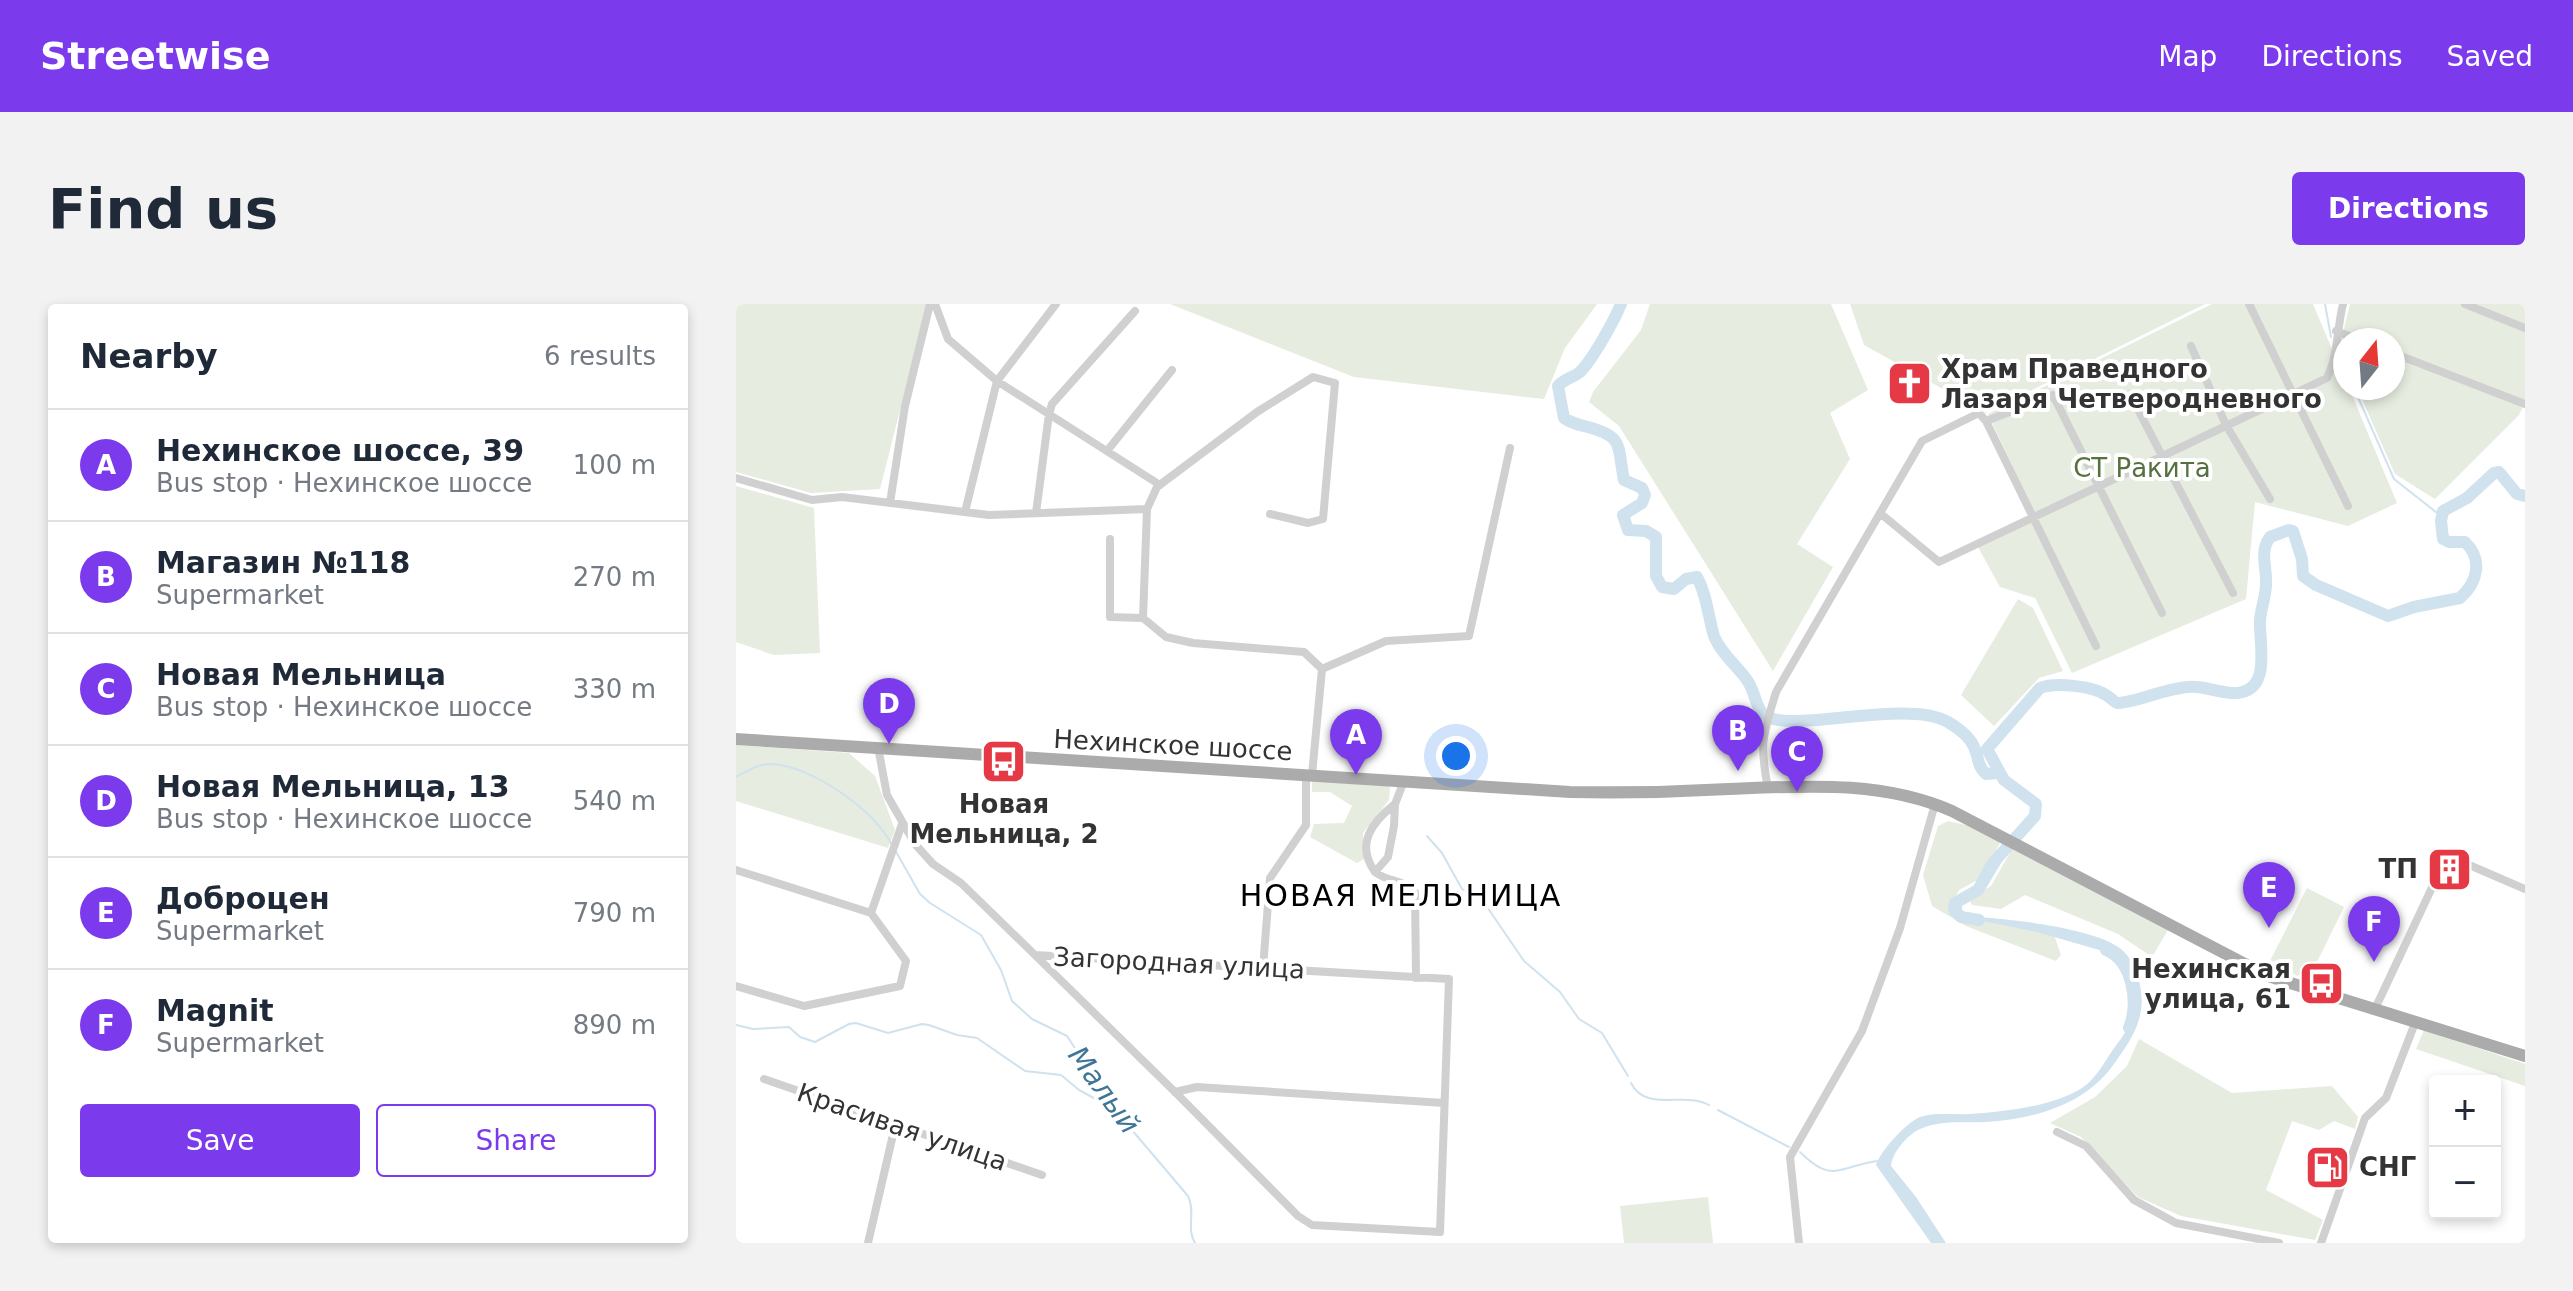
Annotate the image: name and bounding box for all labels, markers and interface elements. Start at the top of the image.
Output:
text: Streetwise [40,34,271,78]
text: Map [2158,40,2217,73]
text: Directions [2261,40,2402,73]
text: Saved [2446,40,2533,73]
button: Directions [2292,172,2525,245]
text: Find us [48,176,278,241]
north arrow [2333,328,2405,400]
text: Nearby [80,336,218,376]
text: 6 results [544,341,656,371]
place label: Храм Праведного Лазаря Четверодневного [1941,354,2322,414]
church icon: Храм Праведного Лазаря Четверодневного [1886,360,1934,408]
text: Нехинское шоссе, 39 [156,433,524,468]
text: A [96,450,116,480]
text: 100 m [573,450,656,480]
park label: СТ Ракита [2073,453,2211,483]
text: Bus stop · Нехинское шоссе [156,468,532,498]
text: Магазин №118 [156,545,410,580]
text: B [96,562,116,592]
text: 270 m [573,562,656,592]
text: Supermarket [156,580,324,610]
text: Новая Мельница [156,657,446,692]
text: C [96,674,116,704]
text: 330 m [573,674,656,704]
pin: D [863,678,915,744]
text: Bus stop · Нехинское шоссе [156,692,532,722]
pin: B [1712,705,1764,771]
pin: A [1330,709,1382,775]
street label: Нехинское шоссе [1053,724,1293,766]
pin: C [1771,726,1823,792]
your location [1436,736,1476,776]
bus stop icon: Новая Мельница, 2 [980,737,1028,785]
text: Новая Мельница, 13 [156,769,510,804]
text: D [95,786,117,816]
text: 540 m [573,786,656,816]
place label: Новая Мельница, 2 [909,789,1099,849]
text: Bus stop · Нехинское шоссе [156,804,532,834]
building icon: ТП [2425,845,2473,893]
place label: ТП [2379,854,2418,884]
pin: E [2243,862,2295,928]
district label: НОВАЯ МЕЛЬНИЦА [1240,878,1562,913]
text: Доброцен [156,881,330,916]
pin: F [2348,896,2400,962]
text: E [97,898,115,928]
text: 790 m [573,898,656,928]
text: Supermarket [156,916,324,946]
street label: Загородная улица [1052,941,1306,985]
place label: Нехинская улица, 61 [2131,954,2291,1014]
bus stop icon: Нехинская улица, 61 [2298,960,2346,1008]
text: Magnit [156,993,274,1028]
text: F [97,1010,115,1040]
text: 890 m [573,1010,656,1040]
text: Supermarket [156,1028,324,1058]
water label: Малый [1061,1040,1147,1140]
map controls [2429,1075,2501,1219]
button: + [2429,1075,2501,1147]
street label: Красивая улица [793,1077,1011,1177]
button: Save [80,1104,360,1177]
button: Share [376,1104,656,1177]
fuel station icon: СНГ [2304,1143,2352,1191]
button: − [2429,1147,2501,1219]
place label: СНГ [2359,1152,2416,1182]

